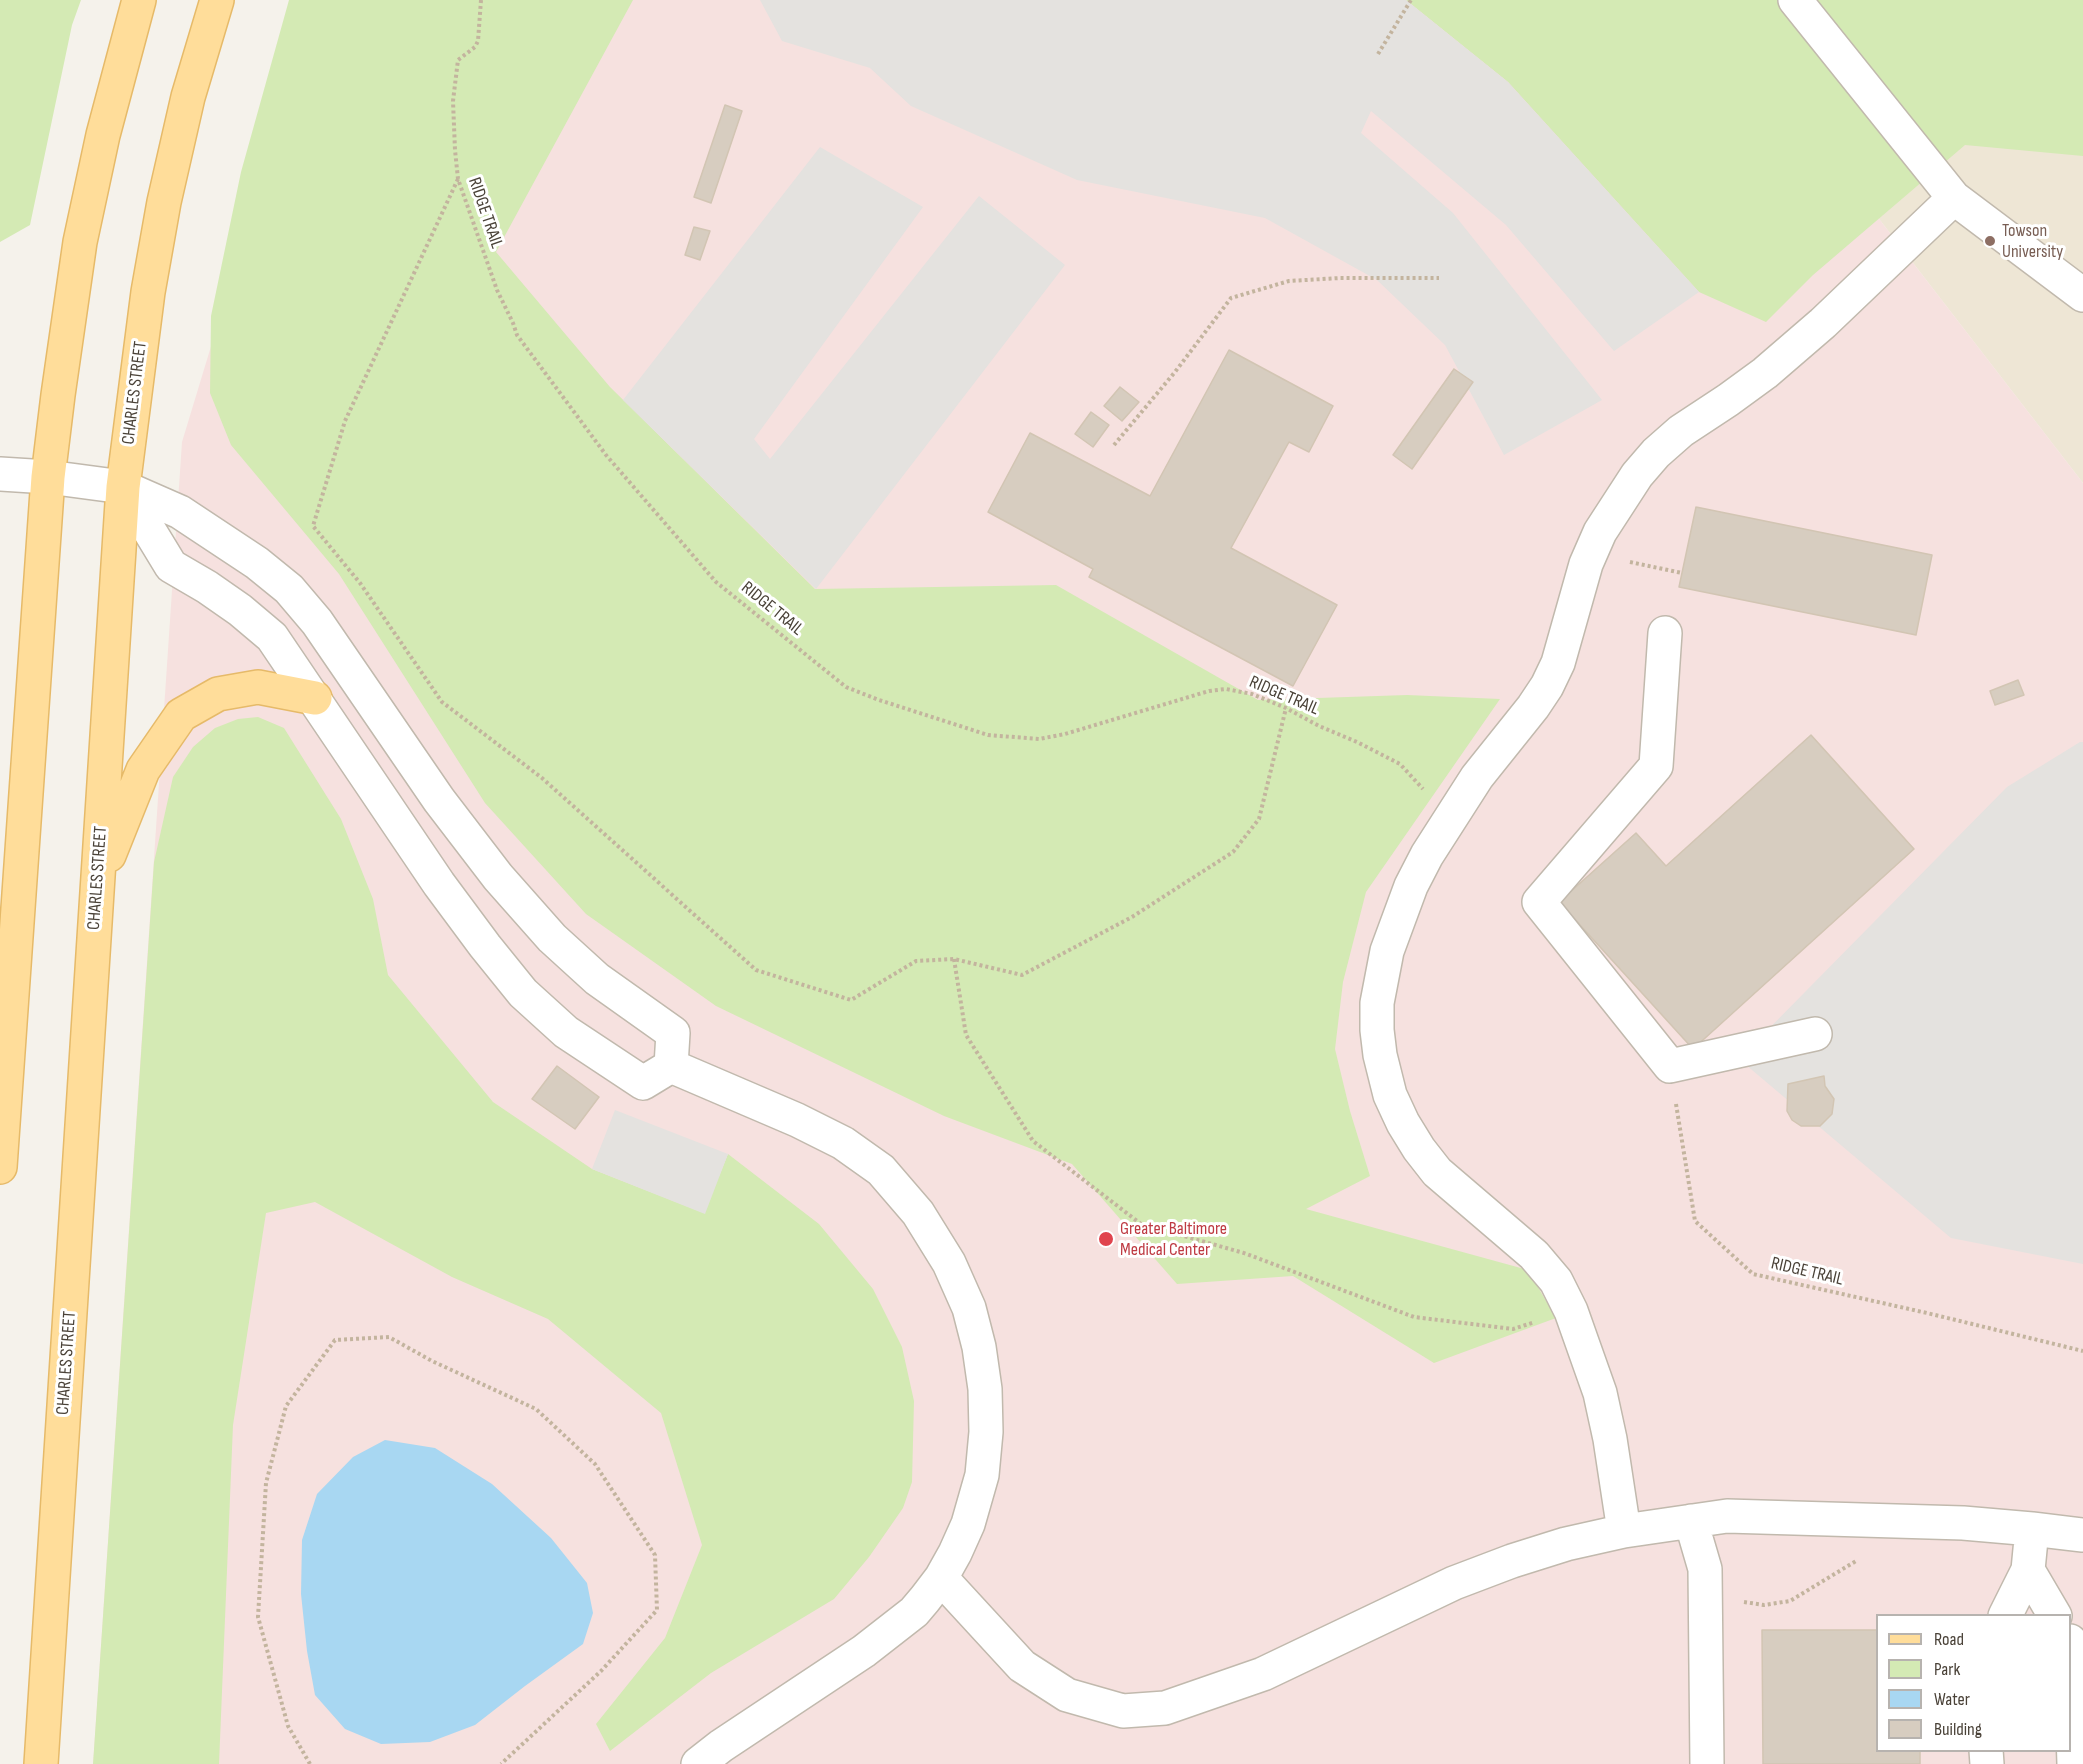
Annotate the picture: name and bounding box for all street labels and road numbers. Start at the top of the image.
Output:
street label: RIDGE TRAIL [463,175,507,251]
street label: CHARLES STREET [118,340,152,446]
street label: RIDGE TRAIL [737,577,807,641]
street label: RIDGE TRAIL [1246,672,1322,720]
street label: CHARLES STREET [84,825,112,931]
street label: RIDGE TRAIL [1769,1253,1845,1291]
street label: CHARLES STREET [53,1310,81,1416]

